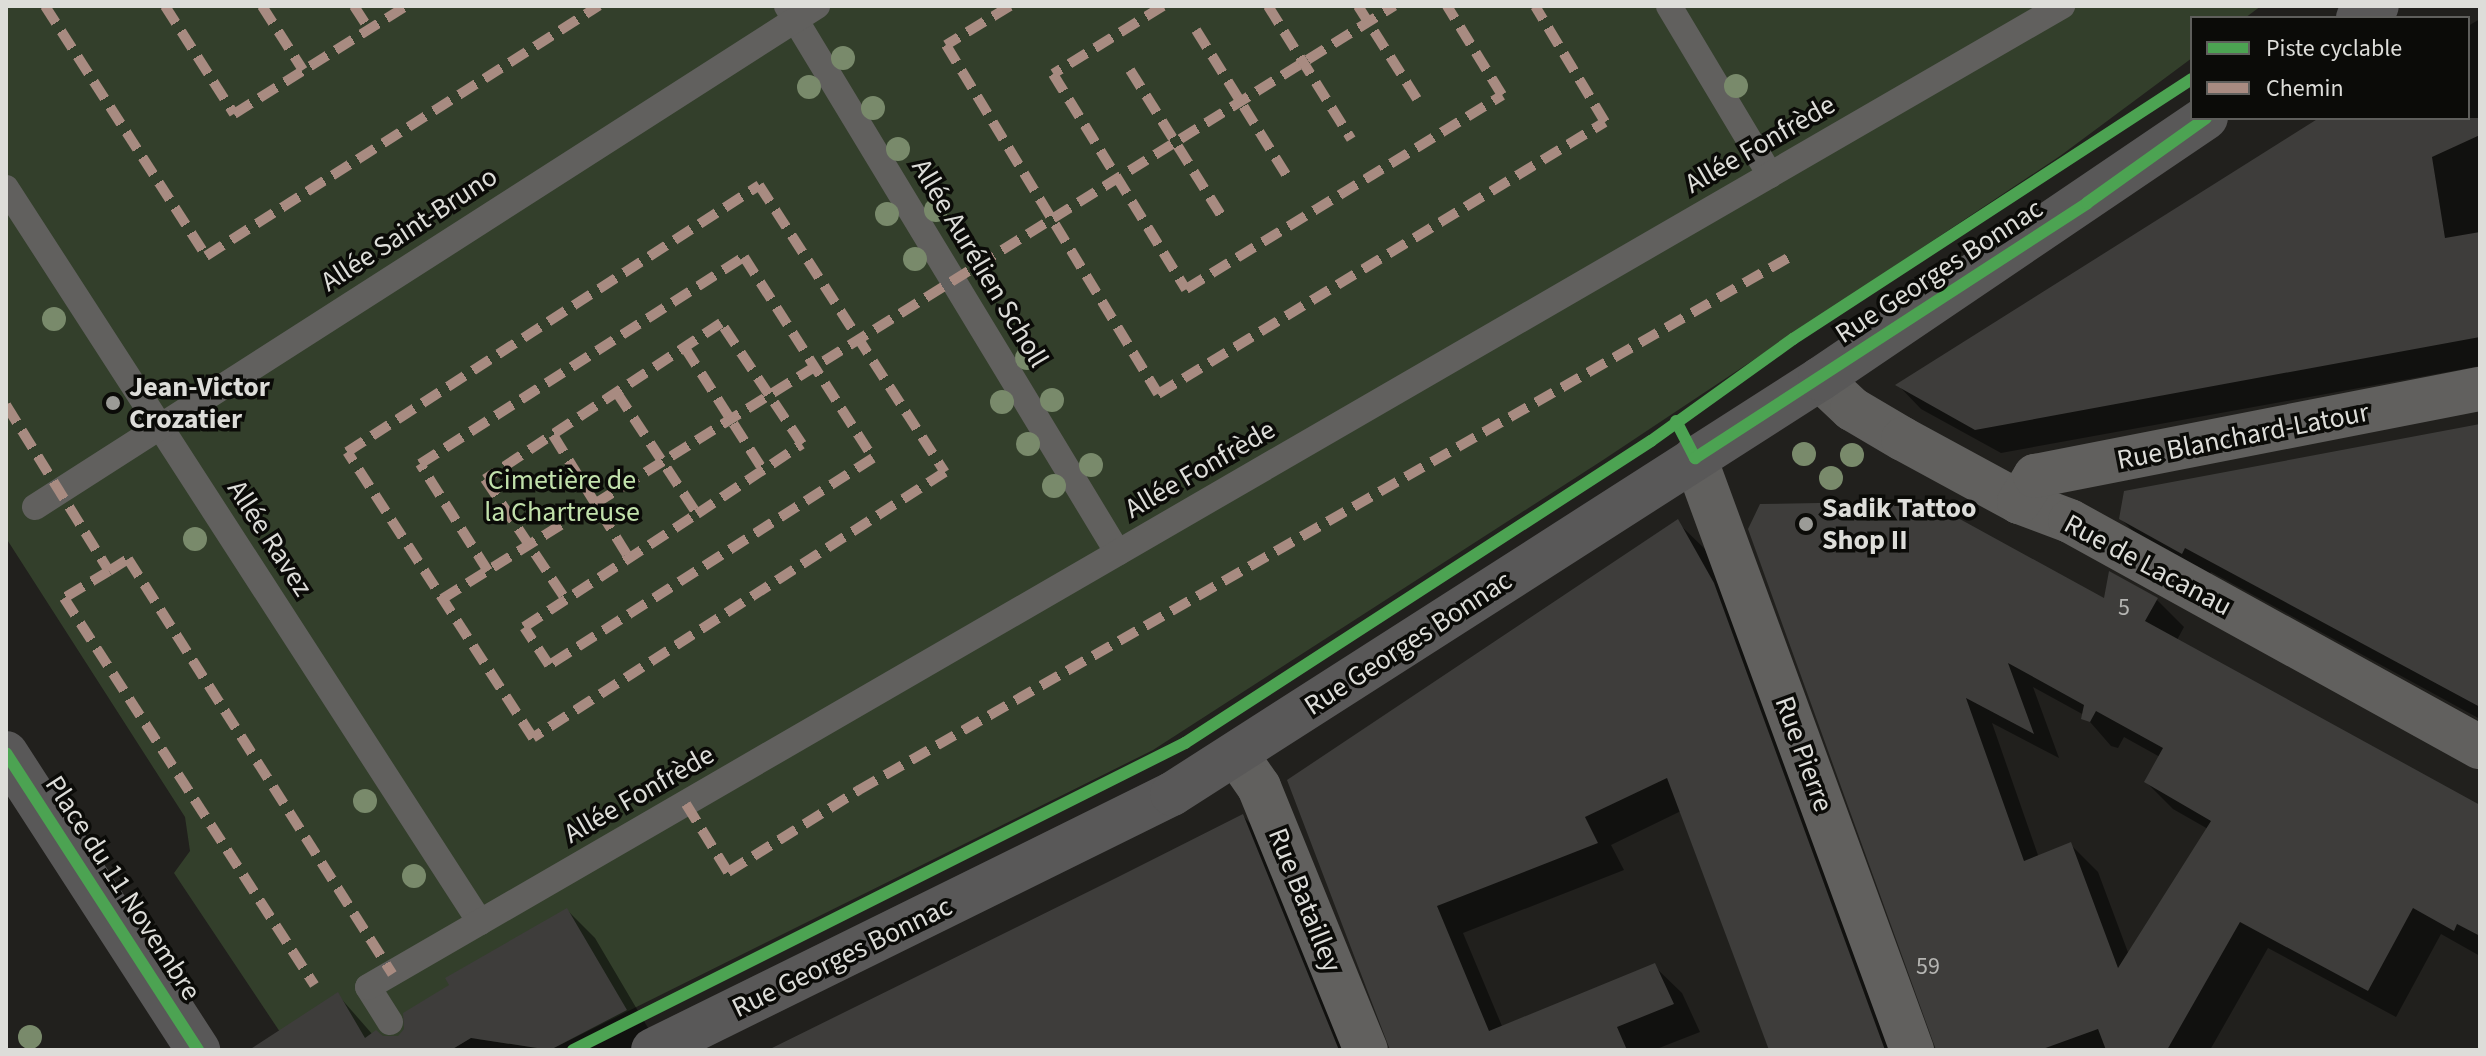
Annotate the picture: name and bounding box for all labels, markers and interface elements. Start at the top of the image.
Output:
legend [2190,16,2470,120]
text: Piste cyclable [2266,31,2402,66]
text: Chemin [2266,71,2344,106]
street label: Allée Fonfrède [1679,88,1841,200]
street label: Allée Aurélien Scholl [904,152,1056,374]
street label: Allée Saint-Bruno [315,160,503,298]
street label: Rue Georges Bonnac [1829,191,2049,351]
place label: Jean-Victor Crozatier [129,370,270,436]
marker: Jean-Victor Crozatier [104,394,122,412]
street label: Rue Blanchard-Latour [2114,395,2372,477]
street label: Allée Fonfrède [1119,413,1281,525]
park label: Cimetière de la Chartreuse [484,463,640,529]
street label: Allée Ravez [220,474,320,602]
place label: Sadik Tattoo Shop II [1822,491,1977,557]
street label: Rue de Lacanau [2059,507,2237,623]
marker: Sadik Tattoo Shop II [1797,515,1815,533]
street label: Rue Georges Bonnac [1298,563,1518,723]
house number: 5 [2118,594,2130,622]
street label: Rue Pierre [1768,692,1840,816]
street label: Allée Fonfrède [558,738,720,850]
street label: Place du 11 Novembre [38,770,208,1006]
street label: Rue Batailley [1261,823,1349,977]
street label: Rue Georges Bonnac [727,889,957,1025]
house number: 59 [1916,953,1940,981]

